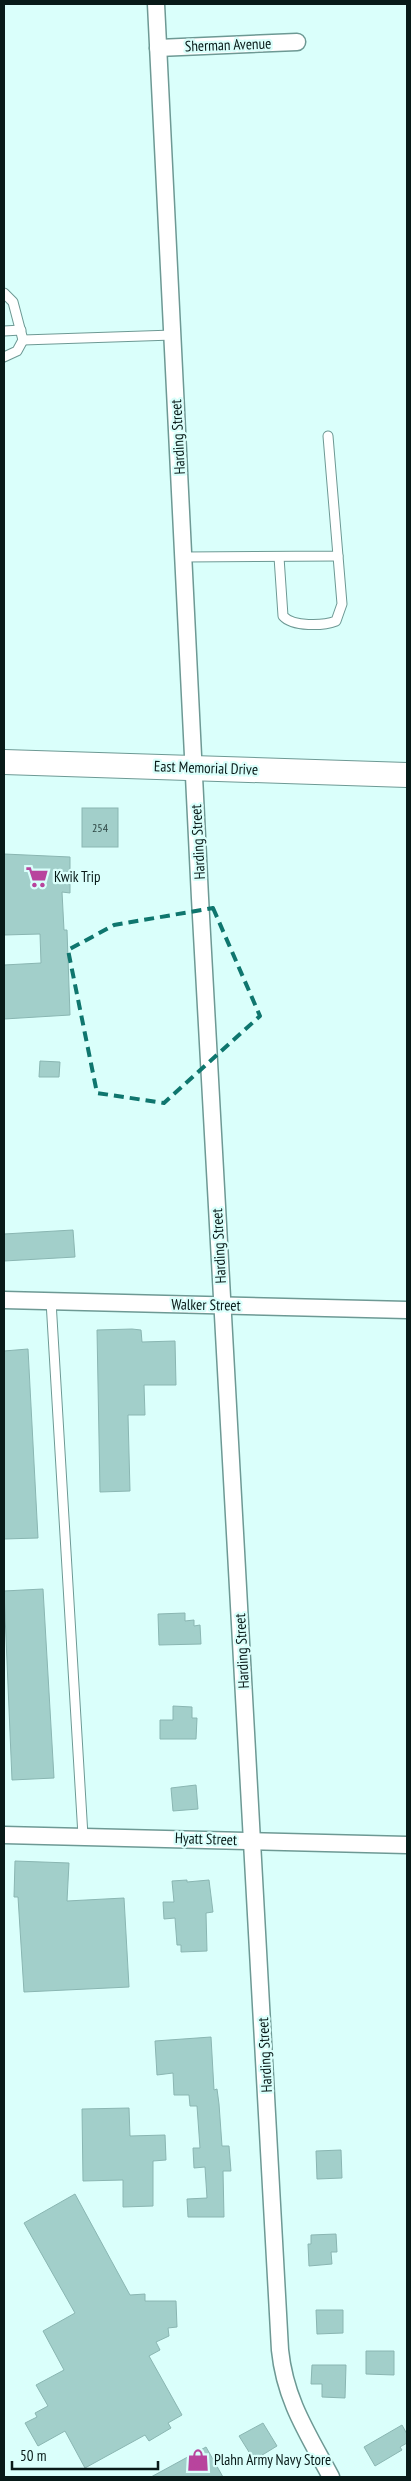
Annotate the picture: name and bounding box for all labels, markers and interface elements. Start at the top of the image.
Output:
street label: Sherman Avenue [184,33,271,56]
street label: Harding Street [166,399,189,475]
street label: East Memorial Drive [154,756,258,779]
street label: Harding Street [186,804,209,880]
house number: 254 [92,820,109,835]
supermarket icon: Kwik Trip [24,864,50,890]
place label: Kwik Trip [54,867,100,886]
street label: Harding Street [207,1208,230,1284]
street label: Walker Street [171,1294,241,1315]
street label: Harding Street [230,1613,253,1689]
street label: Hyatt Street [175,1828,237,1849]
street label: Harding Street [253,2017,276,2093]
scale bar [12,2438,159,2470]
text: 50 m [20,2446,46,2465]
shop icon: Plahn Army Navy Store [185,2447,211,2473]
place label: Plahn Army Navy Store [214,2450,331,2469]

